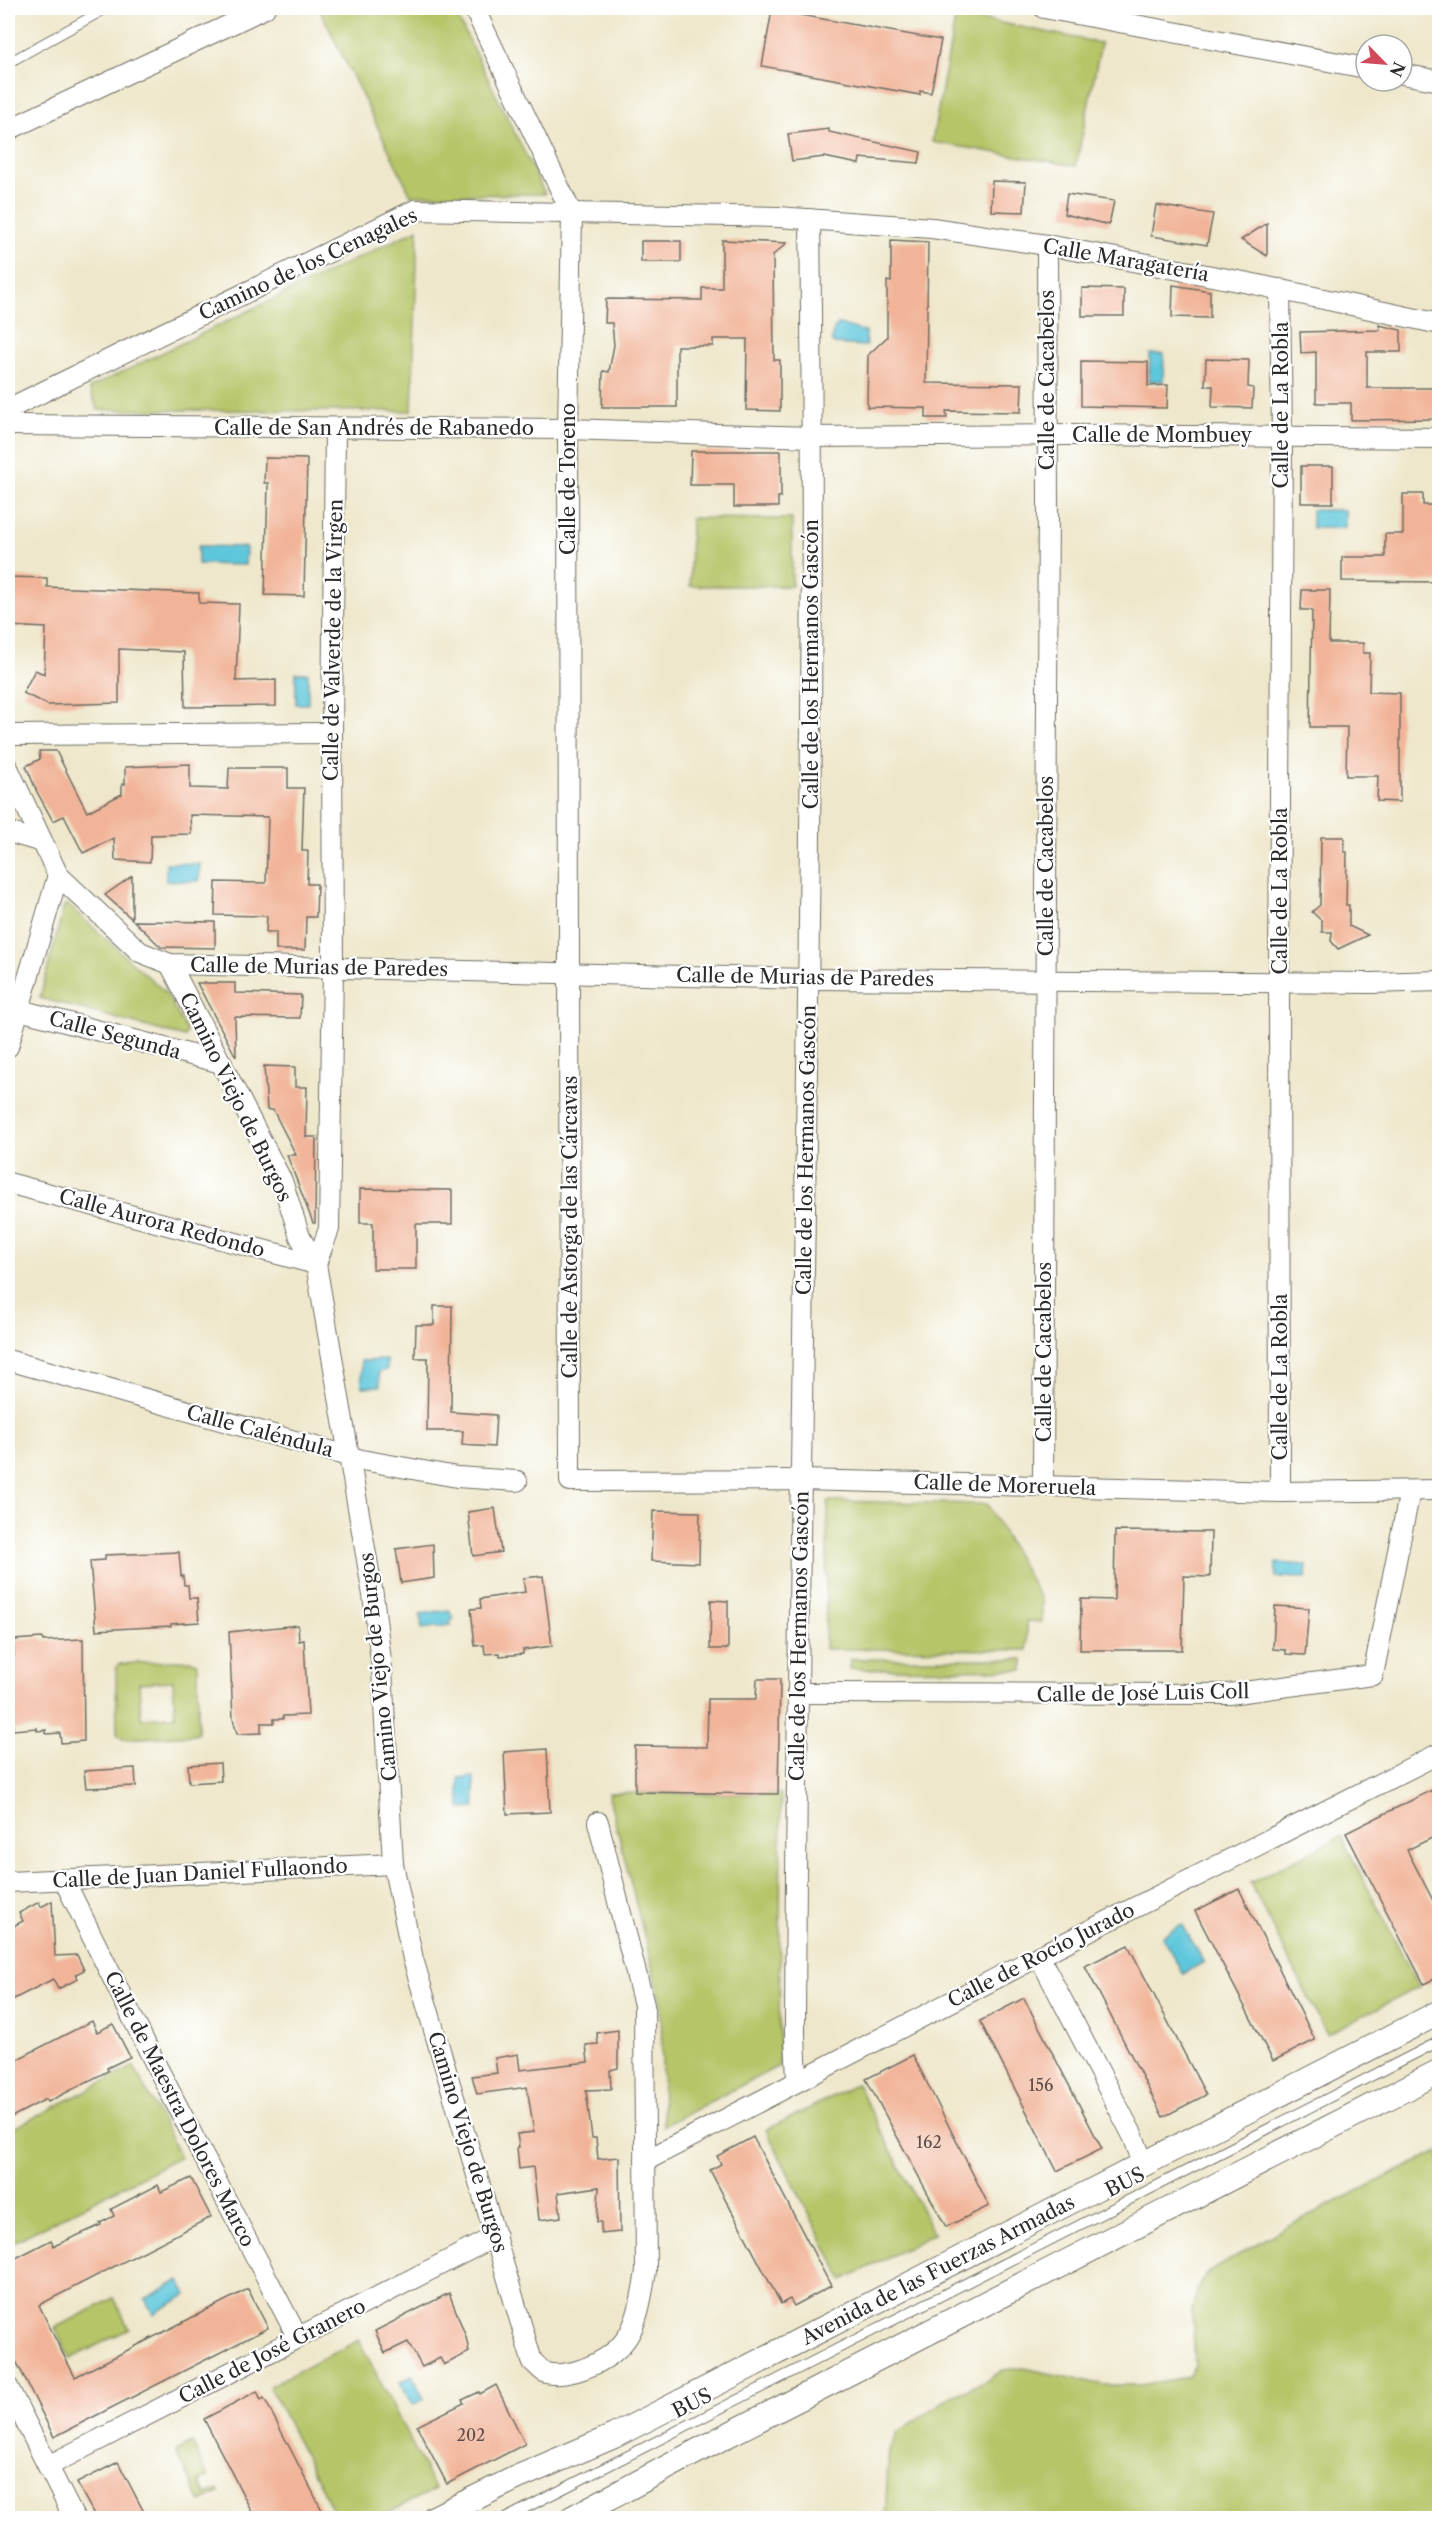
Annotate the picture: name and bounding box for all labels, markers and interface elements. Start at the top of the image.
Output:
north arrow [1354,33,1414,93]
text: N [1386,59,1410,80]
street label: Camino de los Cenagales [195,203,421,325]
street label: Calle Maragatería [1041,234,1211,286]
street label: Calle de Cacabelos [1035,290,1059,470]
street label: Calle de La Robla [1269,321,1293,489]
street label: Calle de Toreno [556,403,580,555]
street label: Calle de San Andrés de Rabanedo [214,416,534,440]
street label: Calle de Mombuey [1072,423,1253,447]
street label: Calle de Valverde de la Virgen [319,498,347,781]
street label: Calle de los Hermanos Gascón [799,518,823,809]
street label: Calle de Cacabelos [1034,776,1058,956]
street label: Calle de La Robla [1268,807,1292,975]
street label: Calle de Murias de Paredes [190,953,448,981]
street label: Calle de Murias de Paredes [676,963,934,991]
street label: Camino Viejo de Burgos [175,988,297,1206]
street label: Calle de los Hermanos Gascón [791,1004,821,1295]
street label: Calle Segunda [46,1006,184,1064]
street label: Calle de Astorga de las Cárcavas [558,1076,582,1378]
street label: Calle Aurora Redondo [57,1184,267,1262]
street label: Calle de Cacabelos [1032,1262,1056,1442]
street label: Calle de La Robla [1268,1293,1292,1461]
street label: Calle Caléndula [184,1400,336,1462]
street label: Calle de Moreruela [913,1470,1097,1500]
street label: Calle de los Hermanos Gascón [784,1490,814,1781]
street label: Camino Viejo de Burgos [354,1551,402,1783]
street label: Calle de José Luis Coll [1037,1679,1250,1707]
street label: Calle de Juan Daniel Fullaondo [52,1853,348,1893]
street label: Calle de Rocío Jurado [944,1897,1138,2013]
street label: Calle de Maestra Dolores Marco [100,1967,260,2251]
street label: Camino Viejo de Burgos [423,2029,513,2255]
house number: 156 [1029,2075,1053,2095]
house number: 162 [916,2132,942,2152]
street label: BUS [1101,2162,1149,2202]
street label: Avenida de las Fuerzas Armadas [796,2190,1079,2350]
street label: Calle de José Granero [175,2293,369,2409]
street label: BUS [668,2383,716,2423]
house number: 202 [457,2425,485,2445]

